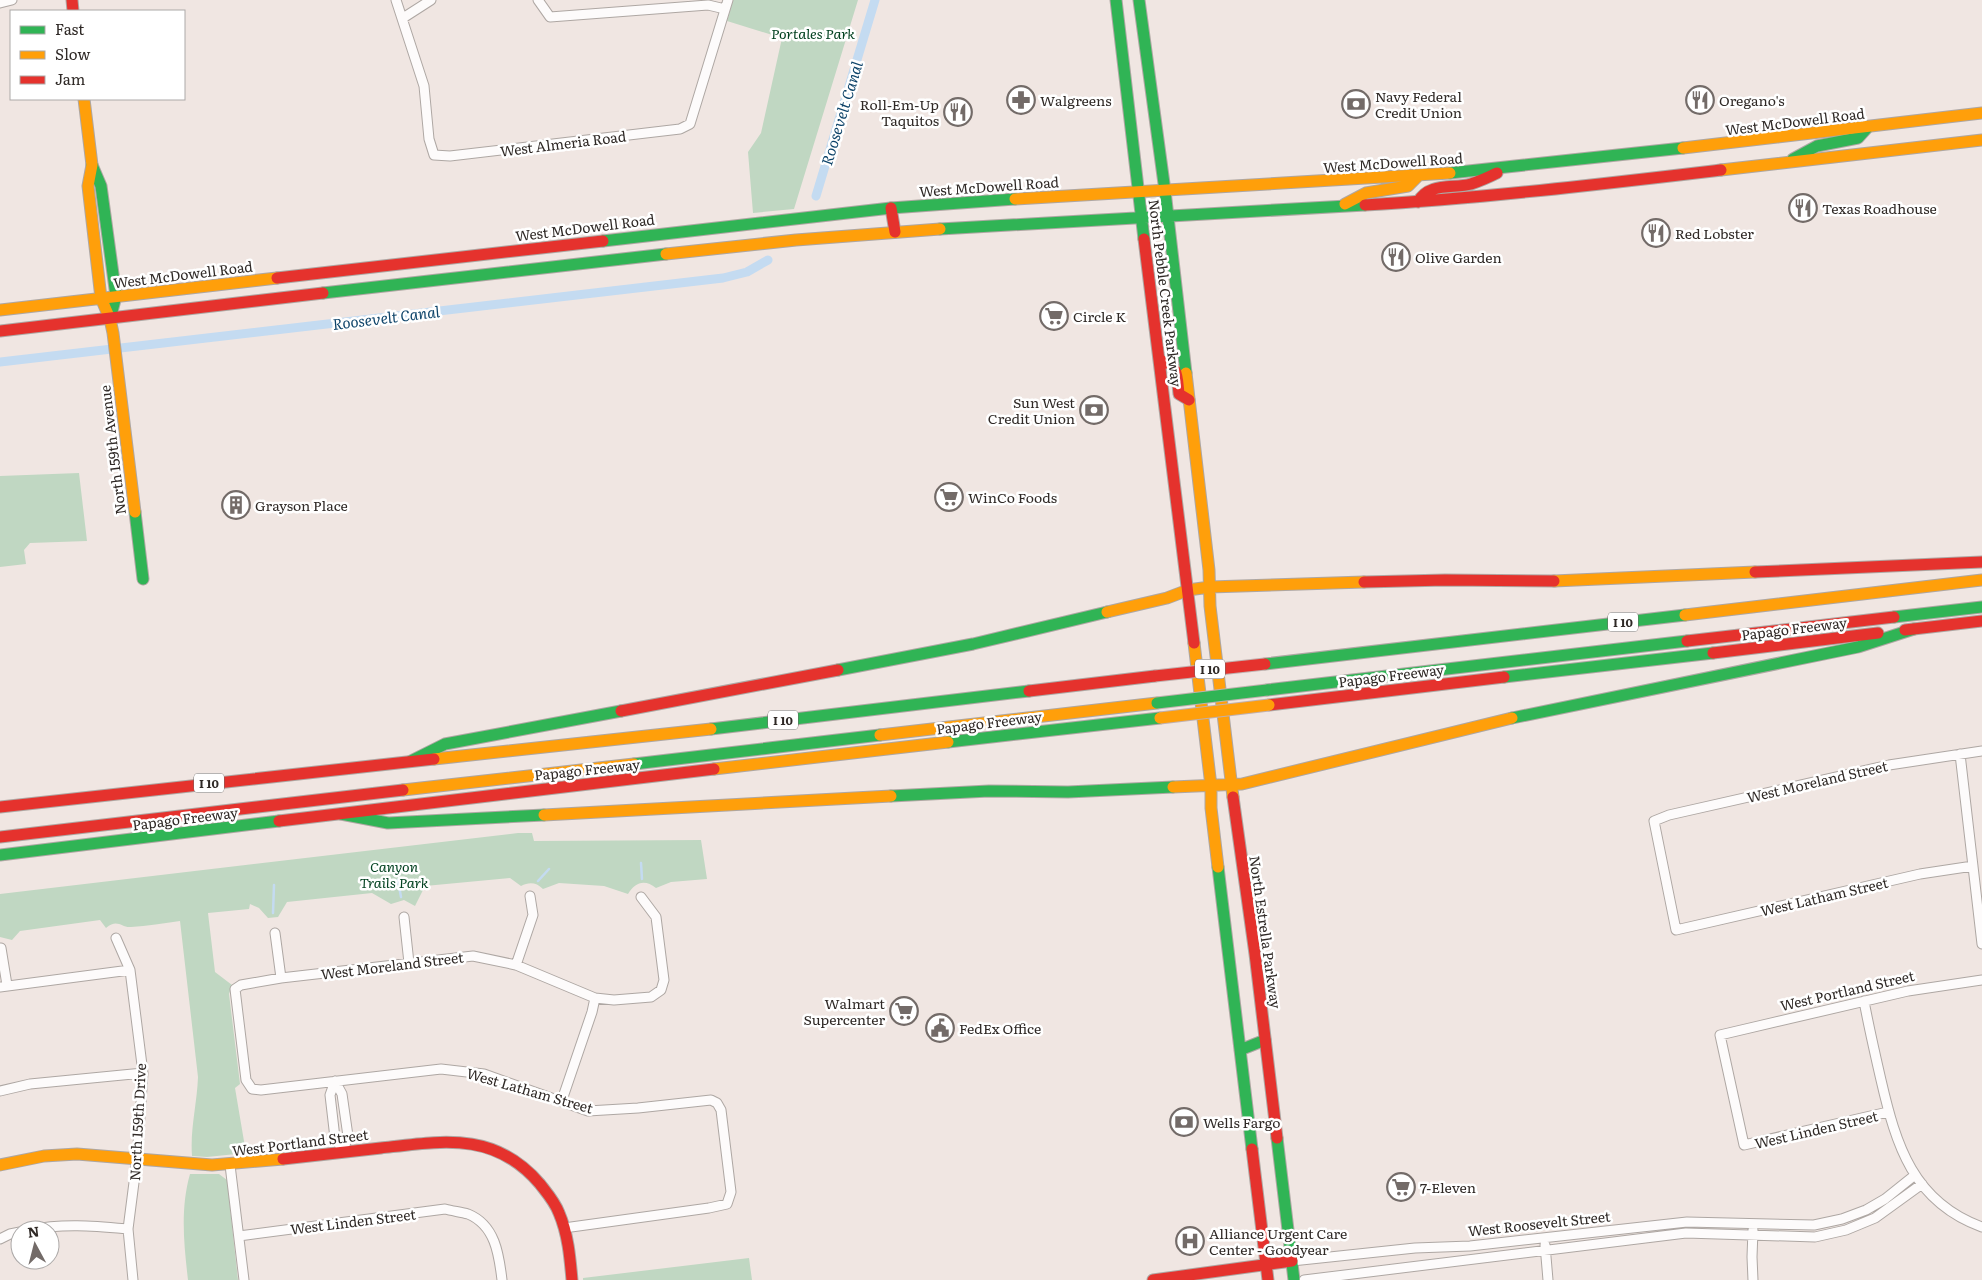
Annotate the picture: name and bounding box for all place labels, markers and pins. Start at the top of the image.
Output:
pharmacy icon: Walgreens [1006,85,1036,115]
restaurant icon: Oregano's [1685,85,1715,115]
place label: Navy Federal Credit Union [1375,86,1462,122]
bank icon: Navy Federal Credit Union [1341,89,1371,119]
place label: Walgreens [1040,90,1111,110]
place label: Oregano's [1719,90,1785,110]
place label: Roll-Em-Up Taquitos [860,94,939,130]
restaurant icon: Roll-Em-Up Taquitos [943,97,973,127]
restaurant icon: Texas Roadhouse [1788,193,1818,223]
place label: Texas Roadhouse [1822,198,1937,218]
restaurant icon: Red Lobster [1641,218,1671,248]
place label: Red Lobster [1675,223,1754,243]
restaurant icon: Olive Garden [1381,242,1411,272]
place label: Olive Garden [1415,247,1502,267]
supermarket icon: Circle K [1039,301,1069,331]
place label: Circle K [1073,306,1126,326]
place label: Sun West Credit Union [988,392,1075,428]
bank icon: Sun West Credit Union [1079,395,1109,425]
supermarket icon: WinCo Foods [934,482,964,512]
place label: WinCo Foods [968,487,1057,507]
building icon: Grayson Place [221,490,251,520]
place label: Grayson Place [255,495,348,515]
place label: Walmart Supercenter [803,993,885,1029]
supermarket icon: Walmart Supercenter [889,996,919,1026]
public building icon: FedEx Office [925,1013,955,1043]
place label: FedEx Office [959,1018,1041,1038]
bank icon: Wells Fargo [1169,1107,1199,1137]
place label: Wells Fargo [1203,1112,1280,1132]
supermarket icon: 7-Eleven [1386,1172,1416,1202]
place label: 7-Eleven [1420,1177,1476,1197]
place label: Alliance Urgent Care Center - Goodyear [1209,1223,1347,1259]
hospital icon: Alliance Urgent Care Center - Goodyear [1175,1226,1205,1256]

